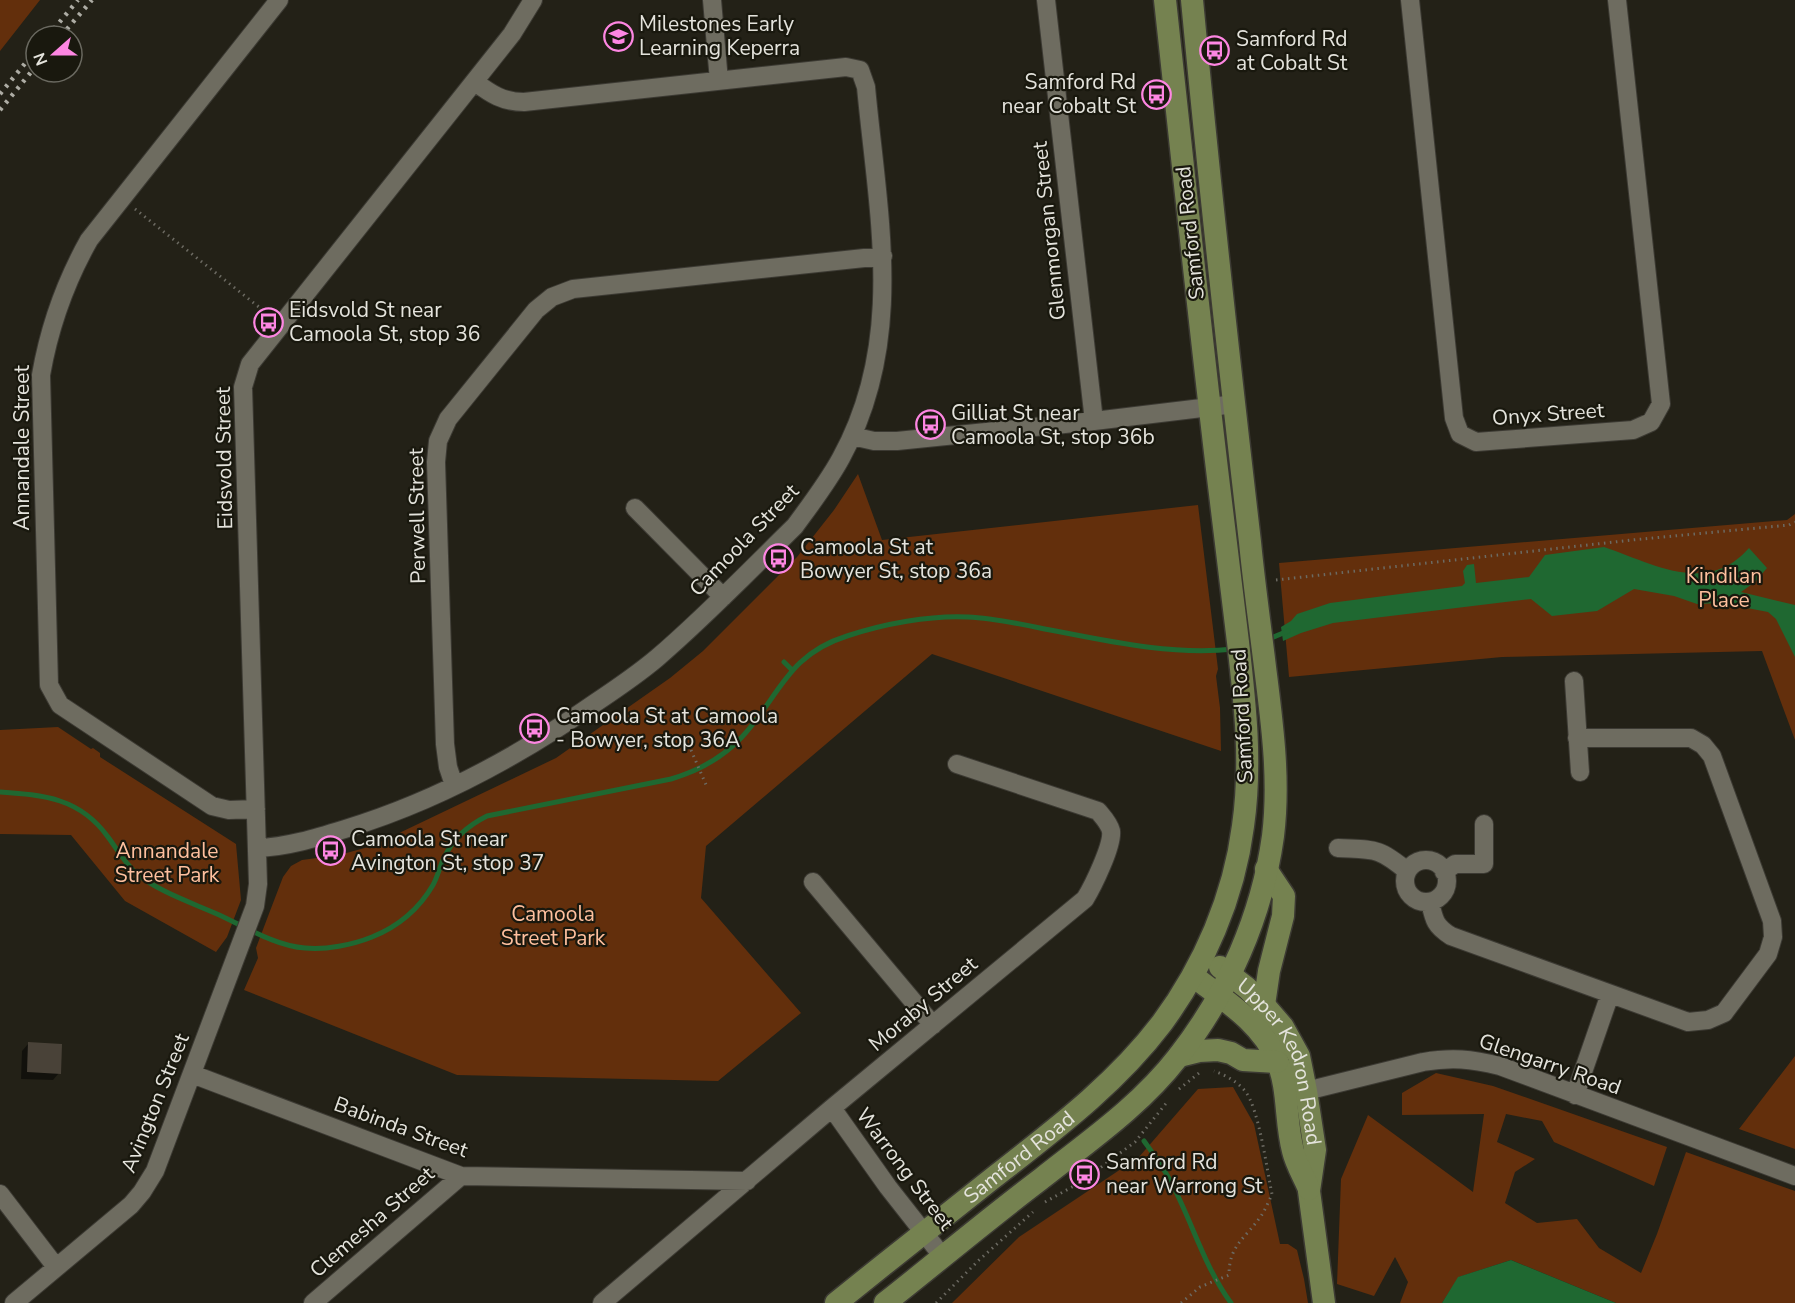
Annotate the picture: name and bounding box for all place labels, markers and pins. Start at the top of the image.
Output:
place label: Milestones Early Learning Keperra [639,10,800,62]
school or university icon: Milestones Early Learning Keperra [602,20,634,52]
place label: Samford Rd at Cobalt St [1236,25,1348,77]
bus stop icon: Samford Rd at Cobalt St [1199,35,1231,67]
place label: Samford Rd near Cobalt St [1001,68,1137,120]
bus stop icon: Samford Rd near Cobalt St [1141,78,1173,110]
place label: Eidsvold St near Camoola St, stop 36 [289,296,480,348]
bus stop icon: Eidsvold St near Camoola St, stop 36 [252,306,284,338]
place label: Gilliat St near Camoola St, stop 36b [951,399,1155,451]
bus stop icon: Gilliat St near Camoola St, stop 36b [914,409,946,441]
place label: Camoola St at Bowyer St, stop 36a [800,533,992,585]
bus stop icon: Camoola St at Bowyer St, stop 36a [763,543,795,575]
place label: Camoola St at Camoola - Bowyer, stop 36A [556,702,778,754]
bus stop icon: Camoola St at Camoola - Bowyer, stop 36A [519,712,551,744]
place label: Camoola St near Avington St, stop 37 [351,825,544,877]
bus stop icon: Camoola St near Avington St, stop 37 [314,835,346,867]
place label: Samford Rd near Warrong St [1106,1148,1263,1200]
bus stop icon: Samford Rd near Warrong St [1069,1158,1101,1190]

